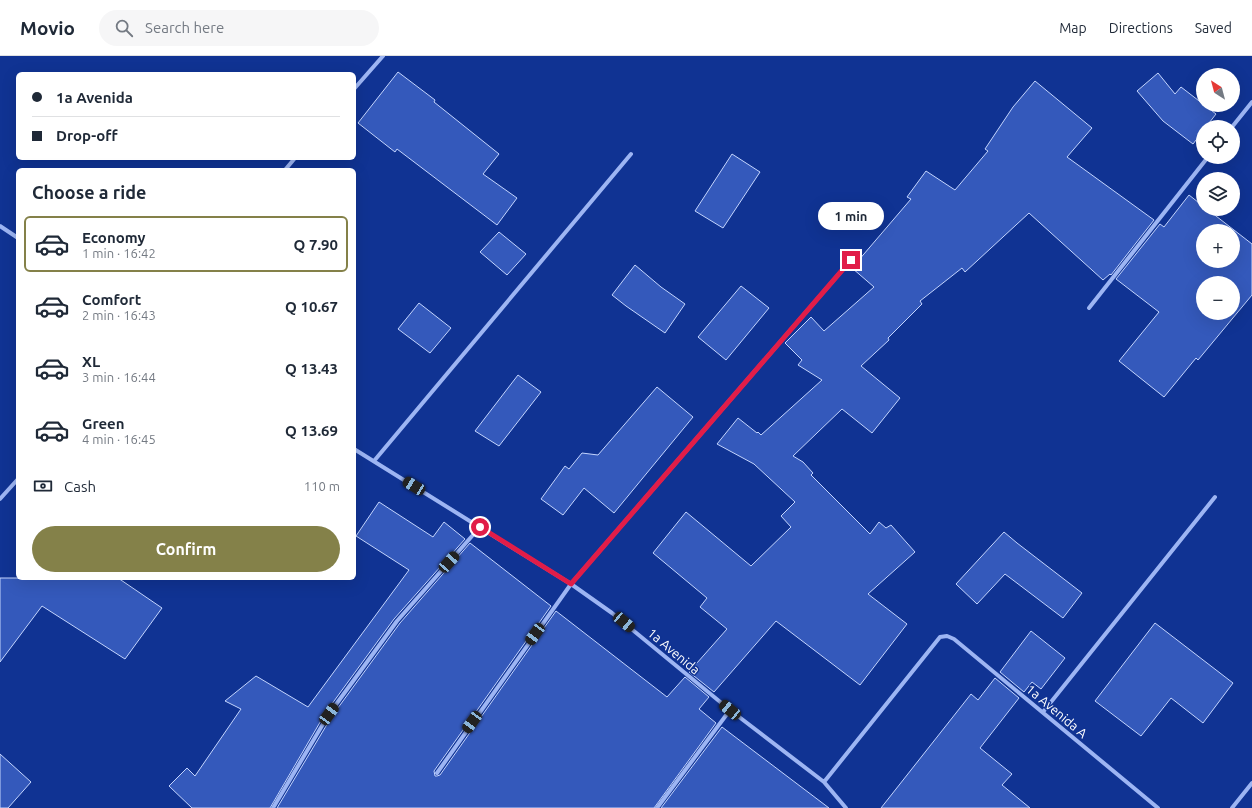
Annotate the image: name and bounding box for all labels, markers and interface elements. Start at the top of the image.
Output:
search box [99,10,379,46]
text: Movio [20,17,75,39]
icon: search [113,17,135,39]
text: Search here [145,19,224,36]
text: Map [1059,20,1087,36]
text: Directions [1109,20,1173,36]
text: Saved [1195,20,1232,36]
north arrow [1196,68,1240,112]
map controls [1196,68,1240,320]
text: 1a Avenida [56,89,133,106]
button: locate [1196,120,1240,164]
text: Drop-off [56,127,118,144]
button: layers [1196,172,1240,216]
text: Choose a ride [32,182,146,202]
callout: 1 min [818,202,884,230]
text: 1 min [835,209,867,223]
button: + [1196,224,1240,268]
icon: car [34,226,70,262]
text: Economy [82,229,146,246]
text: Q 7.90 [294,236,338,253]
text: 1 min · 16:42 [82,246,156,260]
route end [842,251,860,269]
button: − [1196,276,1240,320]
icon: car [34,288,70,324]
text: Comfort [82,291,141,308]
text: Q 10.67 [285,298,338,315]
text: 2 min · 16:43 [82,308,156,322]
icon: car [34,350,70,386]
text: XL [82,353,100,370]
text: Q 13.43 [285,360,338,377]
text: 3 min · 16:44 [82,370,156,384]
icon: car [34,412,70,448]
text: Green [82,415,124,432]
text: Q 13.69 [285,422,338,439]
text: 4 min · 16:45 [82,432,156,446]
icon: cash [32,475,54,497]
car [401,475,427,497]
text: Cash [64,478,96,495]
text: 110 m [304,479,340,493]
route start [471,518,489,536]
button: Confirm [32,526,340,572]
car [437,549,461,575]
car [611,610,637,634]
car [523,621,547,647]
street label: 1a Avenida [645,625,703,677]
street label: 1a Avenida A [1024,682,1091,741]
car [717,698,743,722]
car [317,701,341,727]
car [460,709,484,735]

